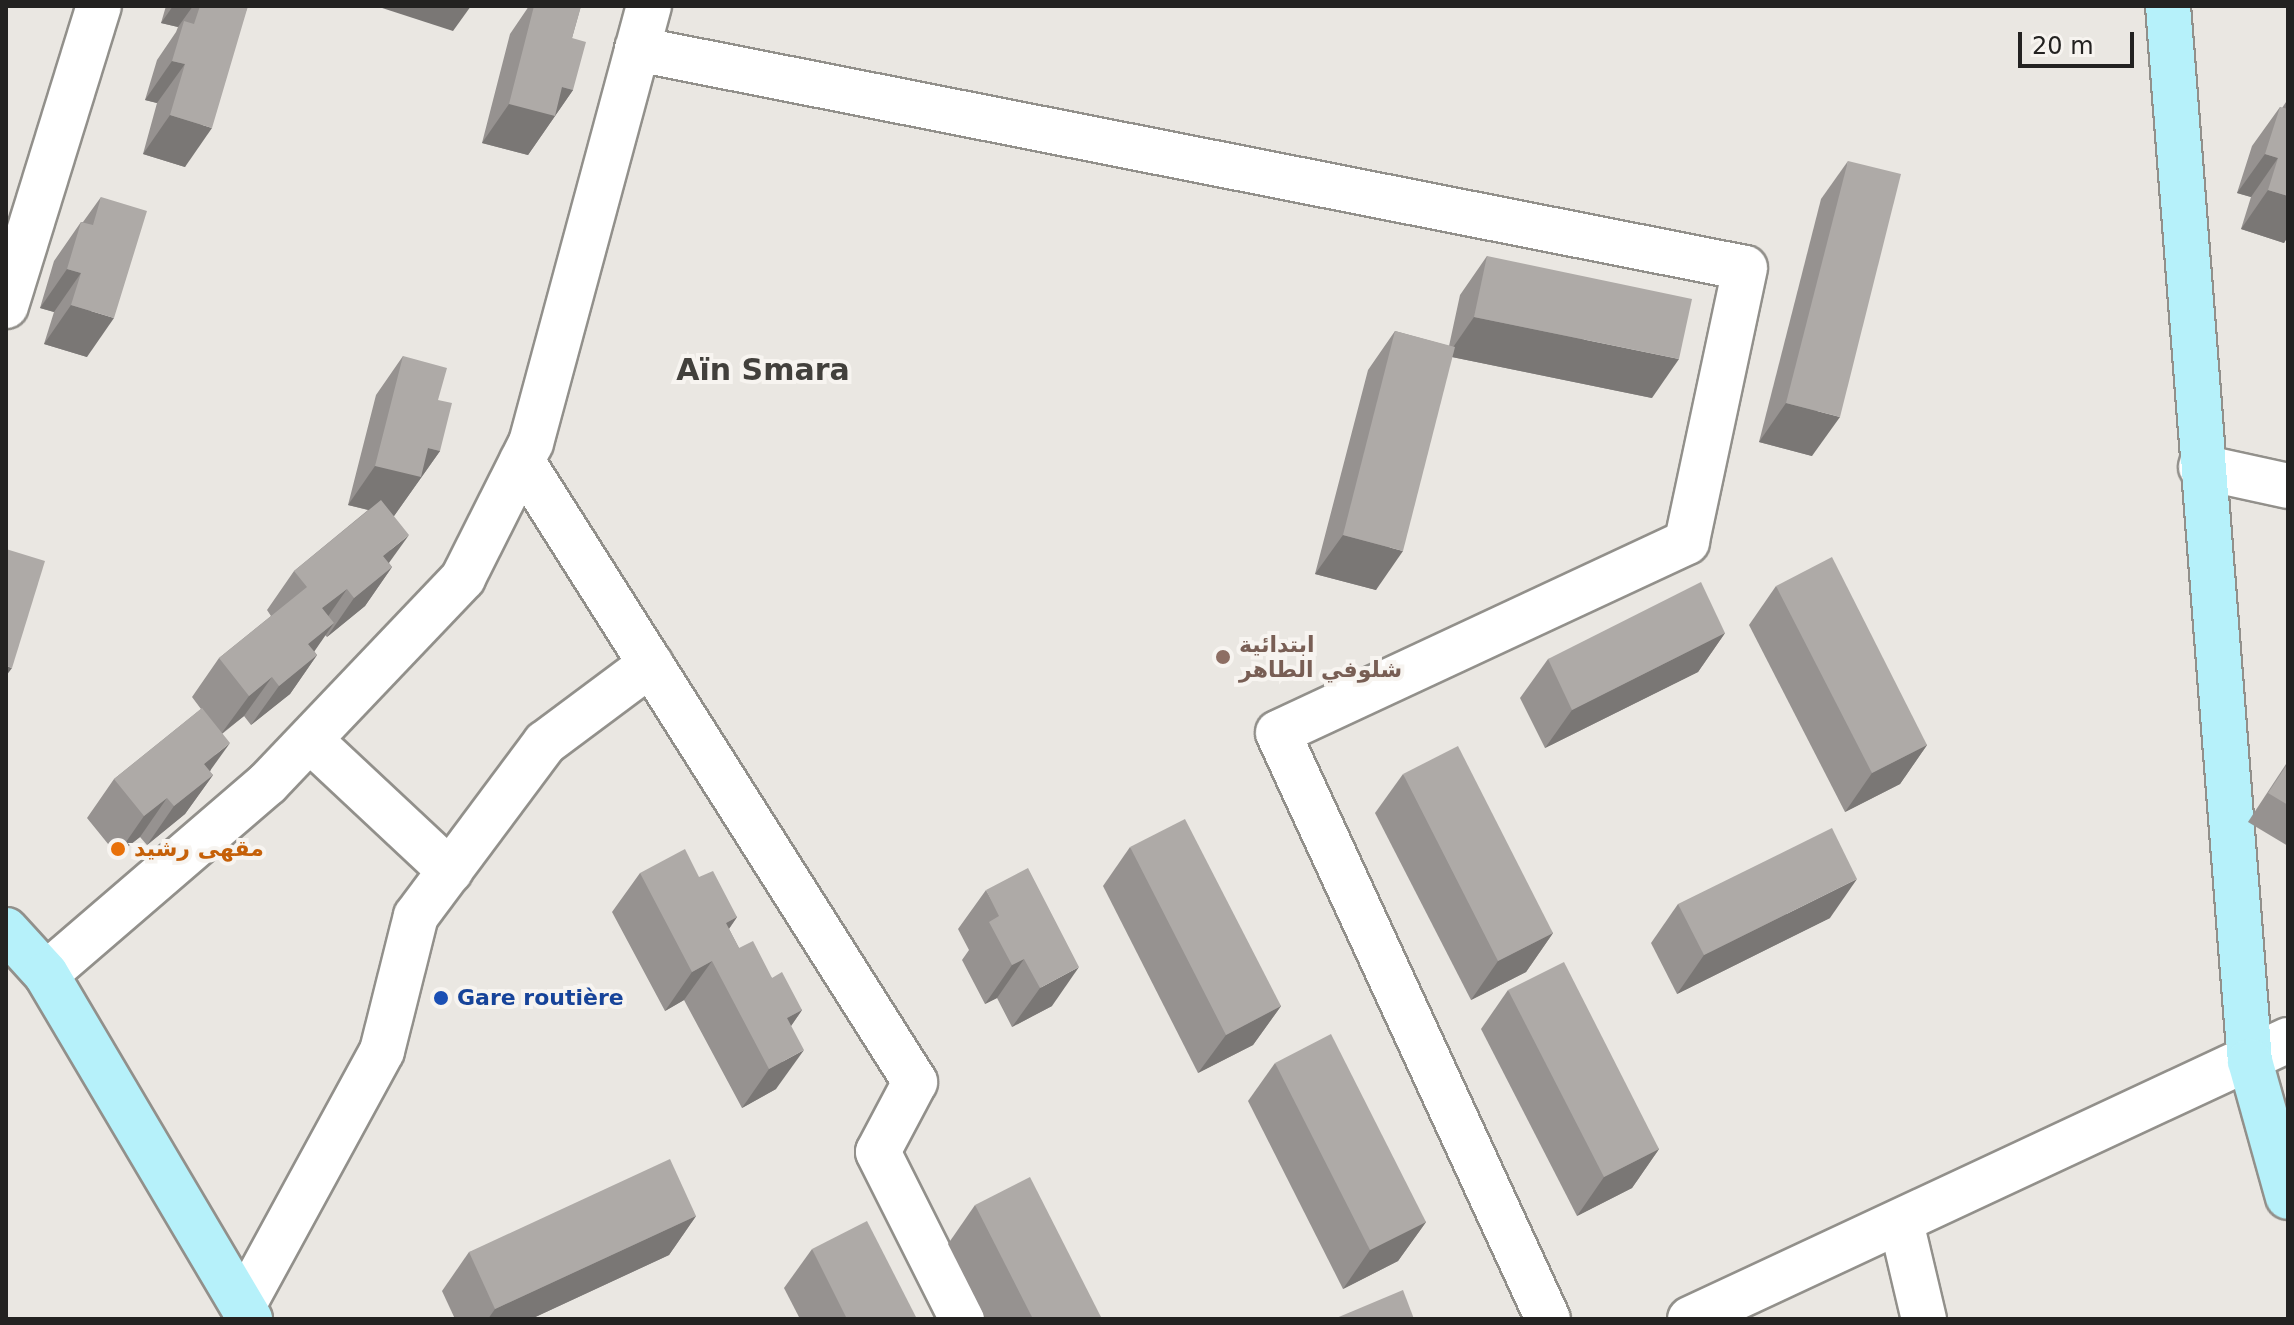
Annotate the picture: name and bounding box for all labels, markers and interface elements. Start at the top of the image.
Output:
scale bar [2022,16,2138,66]
text: 20 m [2032,32,2094,60]
district label: Aïn Smara [676,352,850,388]
place label: ابتدائية شلوفي الطاهر [1239,631,1402,682]
marker: ابتدائية شلوفي الطاهر [1214,648,1232,666]
place label: مقهى رشيد [134,836,264,862]
marker: مقهى رشيد [109,840,127,858]
place label: Gare routière [457,985,624,1011]
marker: Gare routière [432,989,450,1007]

